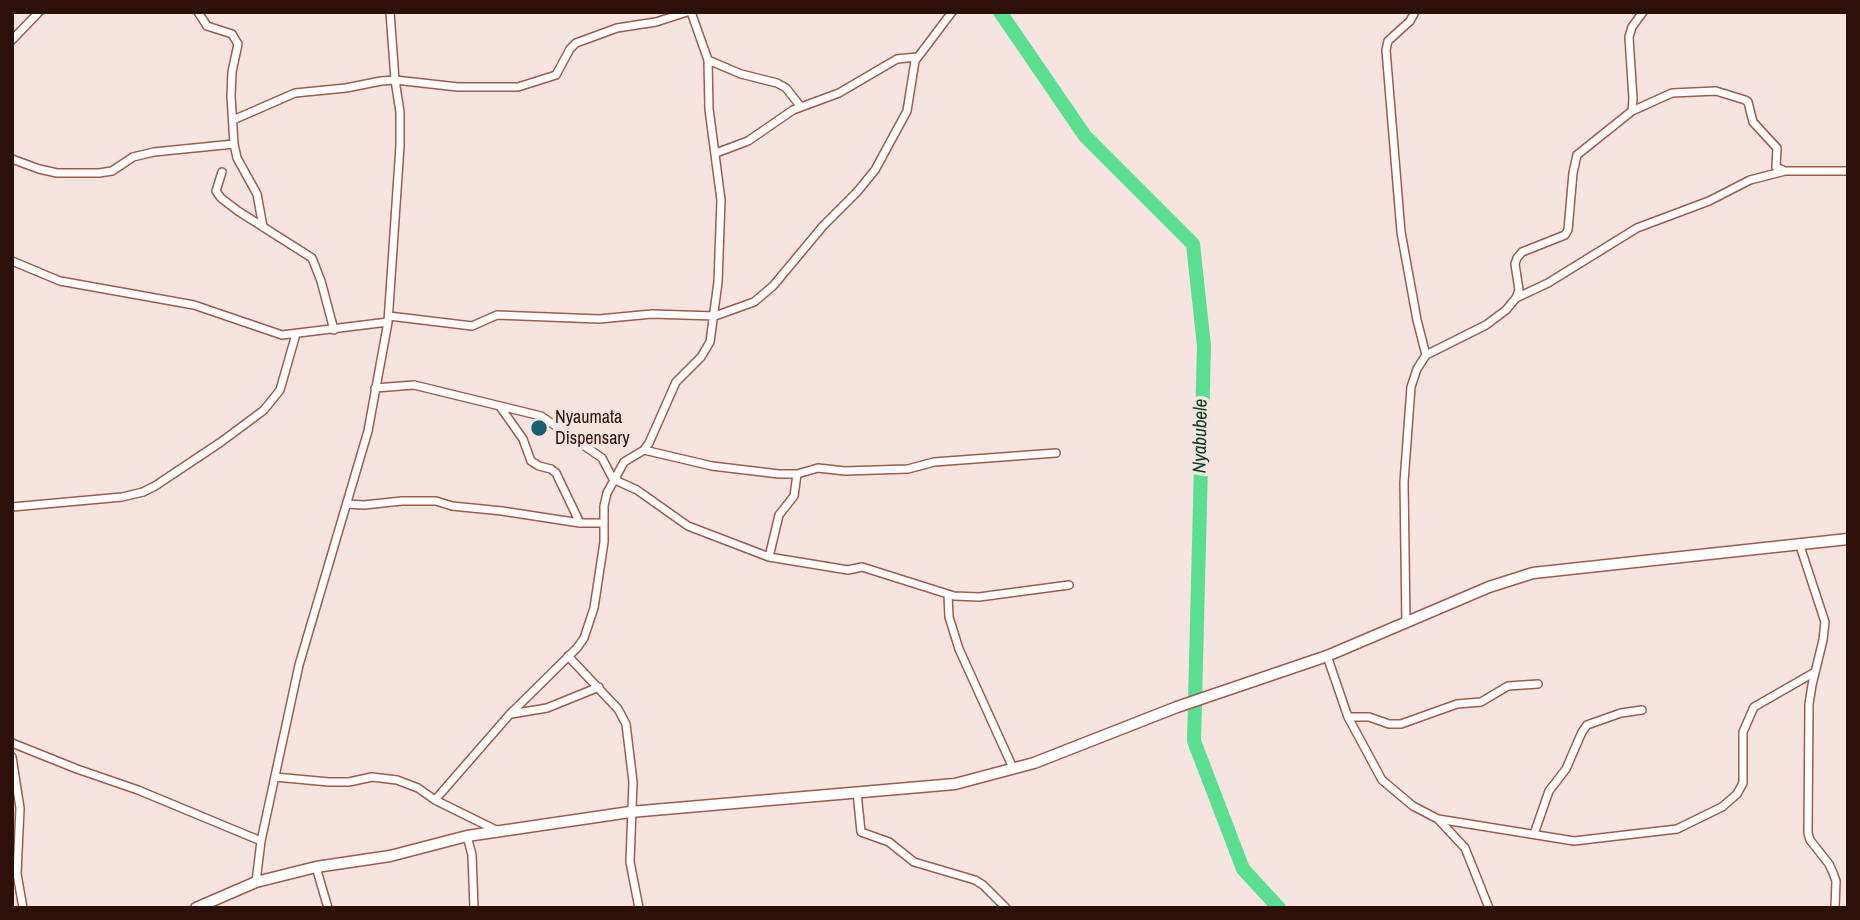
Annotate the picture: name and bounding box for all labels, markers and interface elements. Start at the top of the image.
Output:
water label: Nyabubele [1189,399,1213,473]
place label: Nyaumata Dispensary [555,407,630,450]
marker: Nyaumata Dispensary [529,418,549,438]

